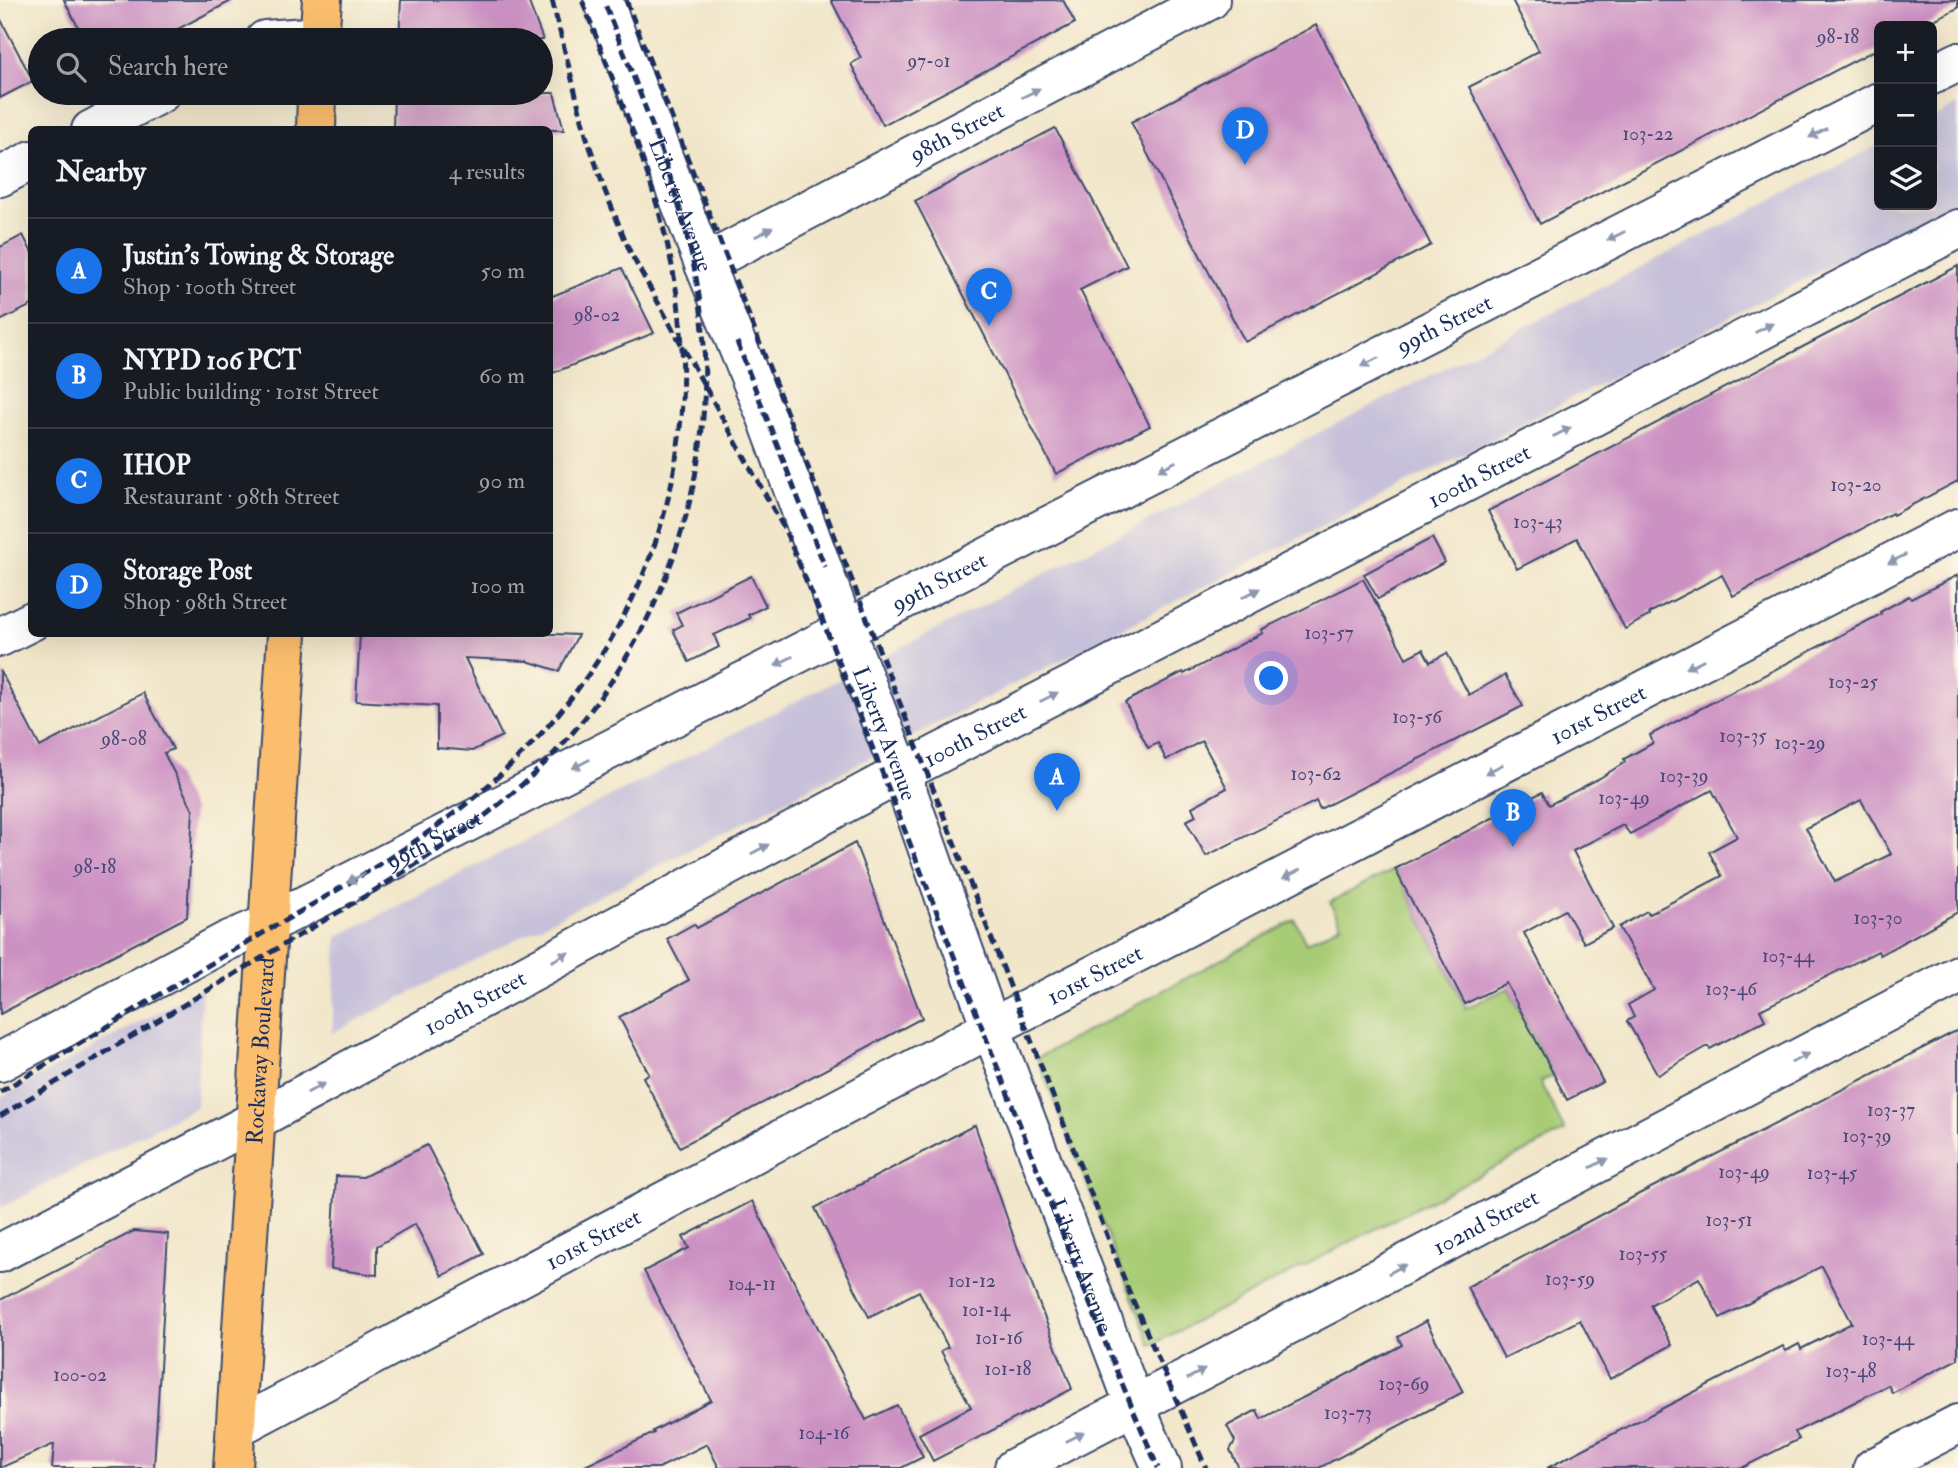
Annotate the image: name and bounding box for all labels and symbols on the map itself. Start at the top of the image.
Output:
house number: 98-18 [1815,25,1859,49]
house number: 97-01 [906,49,950,73]
one-way arrow [1021,87,1041,99]
street label: 98th Street [903,96,1009,170]
pin: D [1222,107,1268,165]
house number: 103-22 [1623,122,1674,146]
one-way arrow [1808,126,1828,138]
street label: Liberty Avenue [642,133,720,276]
one-way arrow [755,227,775,239]
one-way arrow [1606,231,1626,242]
pin: C [966,268,1012,326]
street label: 99th Street [1390,287,1497,361]
house number: 98-02 [572,303,620,327]
one-way arrow [1754,323,1774,334]
one-way arrow [1360,357,1380,368]
one-way arrow [1552,427,1572,438]
street label: 100th Street [1423,437,1535,514]
one-way arrow [1157,460,1177,471]
house number: 103-20 [1830,473,1882,497]
house number: 103-43 [1513,510,1563,534]
street label: 99th Street [885,545,992,619]
one-way arrow [1887,553,1907,565]
one-way arrow [1241,587,1261,598]
house number: 103-57 [1305,621,1354,645]
one-way arrow [774,656,794,667]
one-way arrow [1685,658,1705,670]
your location [1254,661,1288,695]
street label: Liberty Avenue [846,662,924,805]
house number: 103-25 [1828,670,1878,694]
street label: 101st Street [1546,677,1651,751]
one-way arrow [1039,691,1059,703]
street label: 100th Street [919,697,1031,773]
house number: 103-56 [1392,705,1443,729]
house number: 103-35 [1719,724,1767,748]
house number: 98-08 [99,727,147,751]
house number: 103-29 [1774,731,1826,755]
pin: A [1034,753,1080,811]
one-way arrow [571,758,591,770]
house number: 103-62 [1291,762,1341,786]
one-way arrow [1484,763,1503,775]
house number: 103-39 [1660,764,1708,788]
house number: 103-49 [1598,786,1650,810]
pin: B [1490,789,1536,847]
street label: 99th Street [380,803,487,877]
one-way arrow [750,843,770,855]
house number: 98-18 [72,855,116,879]
one-way arrow [1281,867,1301,879]
one-way arrow [346,872,366,884]
house number: 103-30 [1854,906,1902,930]
street label: 101st Street [1042,938,1147,1011]
house number: 103-44 [1762,944,1815,968]
one-way arrow [550,951,569,963]
street label: Rockaway Boulevard [239,956,281,1145]
street label: 100th Street [419,963,531,1041]
house number: 103-46 [1705,977,1758,1001]
one-way arrow [1790,1052,1810,1063]
one-way arrow [306,1082,326,1094]
house number: 103-37 [1867,1098,1915,1122]
house number: 103-39 [1843,1124,1891,1148]
one-way arrow [1589,1157,1609,1169]
house number: 103-49 [1718,1160,1770,1184]
house number: 103-45 [1807,1161,1858,1185]
street label: 102nd Street [1428,1182,1543,1261]
street label: Liberty Avenue [1043,1194,1120,1337]
street label: 101st Street [540,1202,646,1276]
house number: 103-51 [1706,1208,1752,1232]
house number: 103-55 [1619,1242,1668,1266]
one-way arrow [1387,1263,1407,1274]
house number: 103-59 [1545,1267,1595,1291]
house number: 101-12 [948,1269,996,1293]
house number: 104-11 [728,1272,776,1296]
house number: 101-14 [962,1298,1011,1322]
house number: 101-16 [975,1326,1024,1350]
house number: 103-44 [1862,1327,1915,1351]
house number: 101-18 [985,1357,1031,1381]
house number: 103-48 [1826,1359,1877,1383]
house number: 100-02 [53,1363,107,1387]
one-way arrow [1186,1368,1205,1380]
house number: 103-69 [1378,1372,1430,1396]
house number: 103-73 [1324,1401,1372,1425]
house number: 104-16 [799,1421,851,1445]
one-way arrow [1065,1431,1085,1442]

